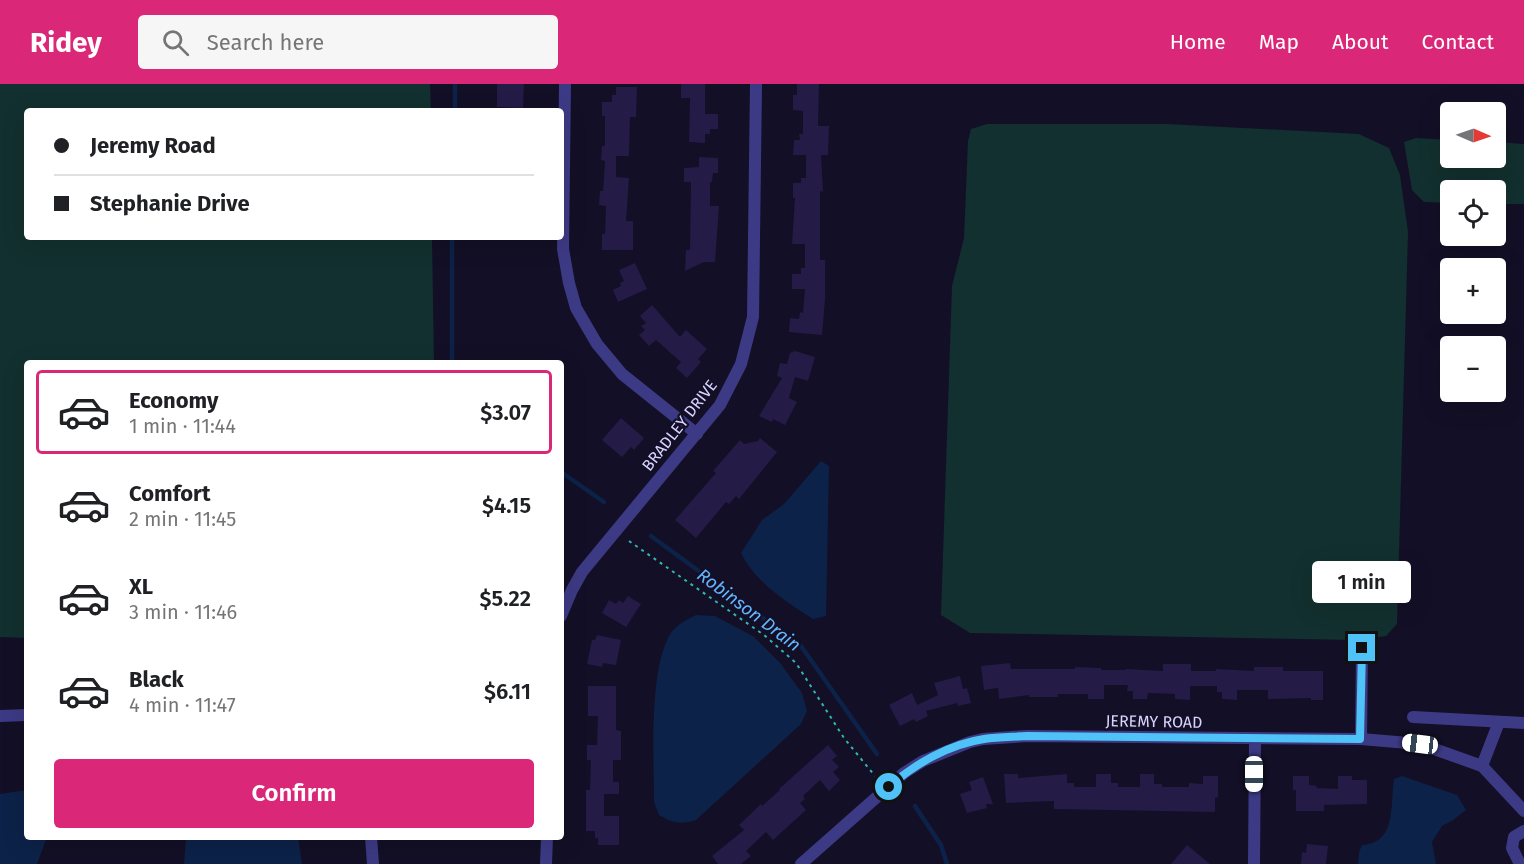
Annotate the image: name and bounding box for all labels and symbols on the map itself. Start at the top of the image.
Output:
north arrow [1440,102,1506,168]
street label: BRADLEY DRIVE [638,376,721,475]
callout: 1 min [1312,561,1412,603]
water label: Robinson Drain [693,564,805,656]
route end [1348,634,1375,661]
street label: JEREMY ROAD [1105,711,1203,732]
car [1401,733,1439,755]
car [1245,756,1263,792]
route start [875,773,902,800]

